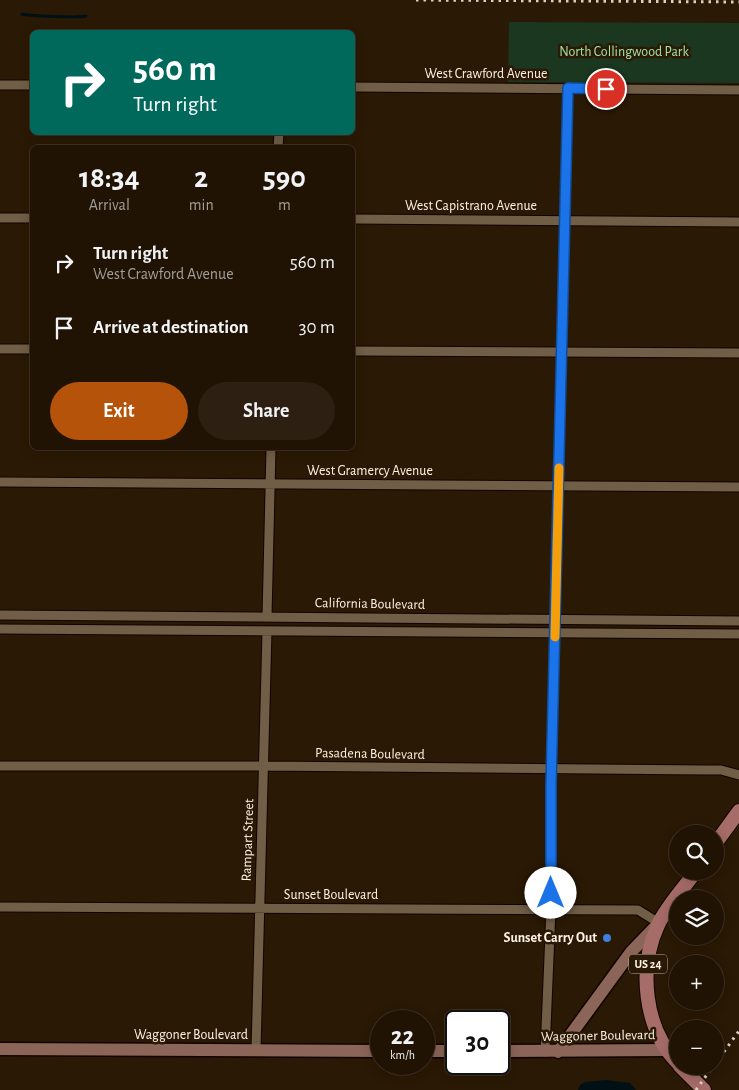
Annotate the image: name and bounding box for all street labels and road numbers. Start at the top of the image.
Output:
street label: West Crawford Avenue [424,67,548,81]
street label: West Capistrano Avenue [405,199,537,213]
street label: West Gramercy Avenue [307,464,433,478]
street label: California Boulevard [315,596,425,612]
street label: Pasadena Boulevard [315,746,425,762]
street label: Rampart Street [240,798,256,882]
street label: Sunset Boulevard [284,888,378,902]
road number: US 24 [629,954,667,974]
street label: Waggoner Boulevard [134,1028,248,1042]
street label: Waggoner Boulevard [541,1028,655,1044]

